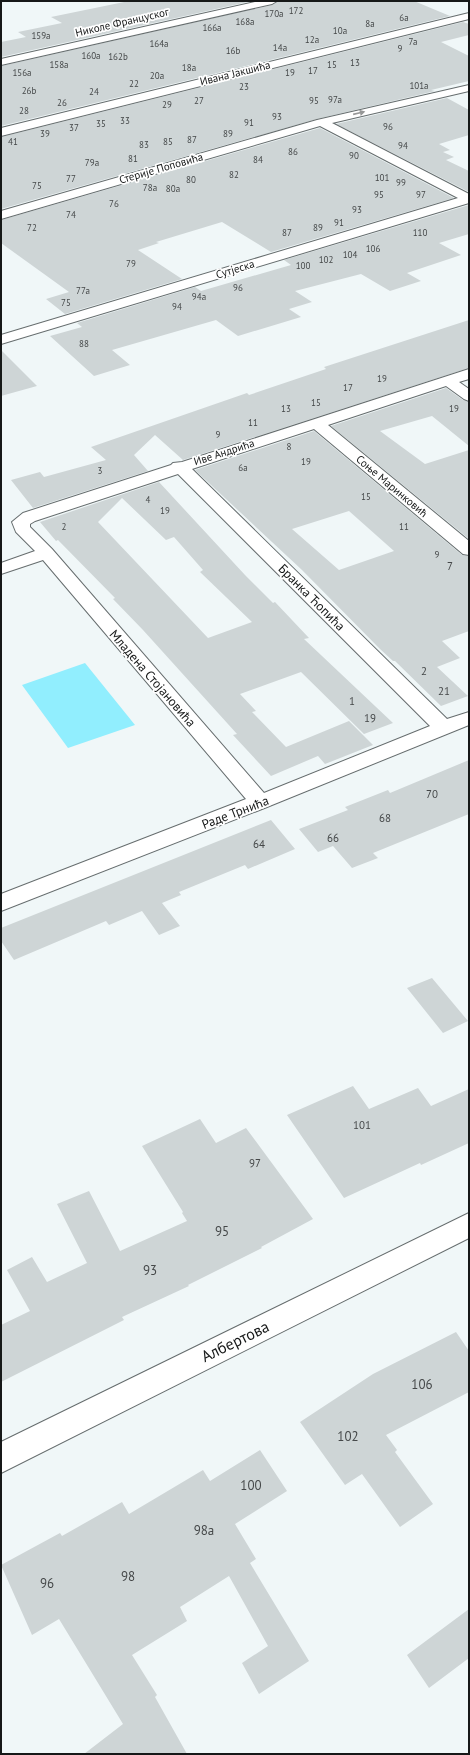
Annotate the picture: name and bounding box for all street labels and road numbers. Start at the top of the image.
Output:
street label: Николе Француског [74,4,171,40]
street label: Ивана Јакшића [198,57,272,89]
street label: Стерије Поповића [117,149,205,187]
street label: Сутјеска [214,256,256,282]
street label: Иве Андрића [192,436,256,468]
street label: Соње Маринковић [353,452,431,520]
street label: Бранка Ћопића [275,560,349,634]
street label: Младена Стојановића [106,626,200,730]
street label: Раде Трнића [199,792,271,833]
street label: Албертова [198,1316,272,1366]

